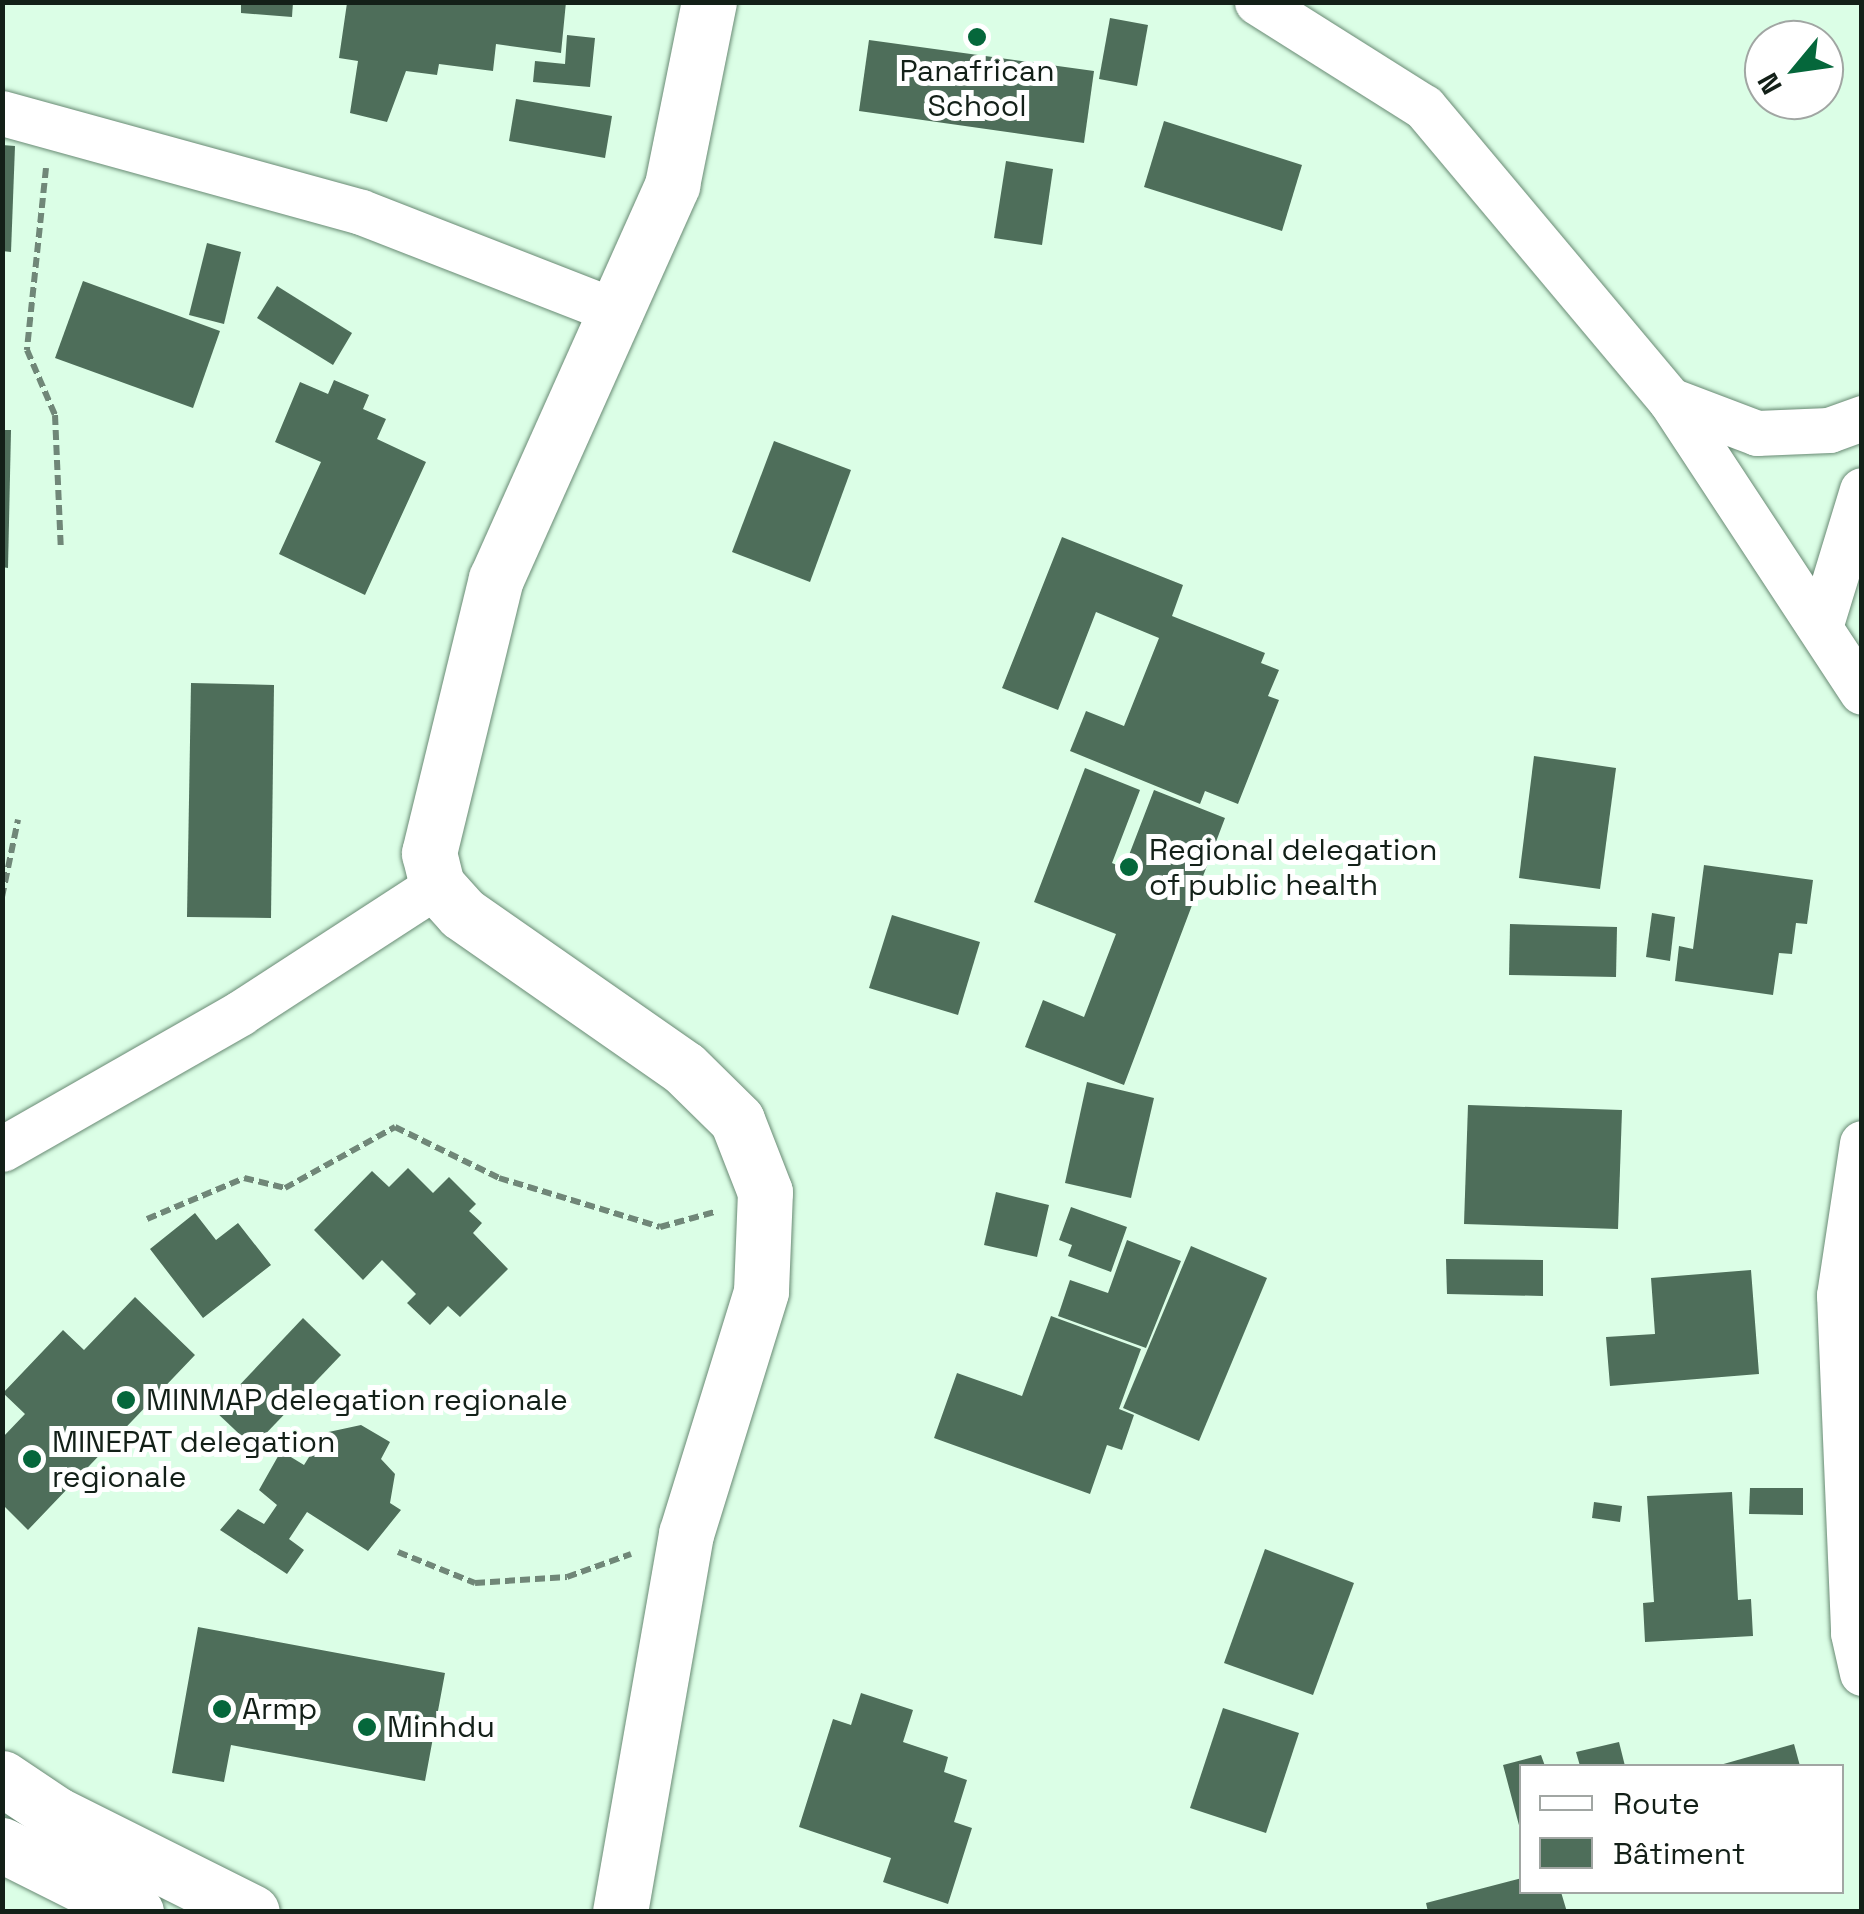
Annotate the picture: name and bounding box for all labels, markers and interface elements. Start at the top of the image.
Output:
north arrow [1744,20,1844,120]
marker: Panafrican School [966,26,988,48]
place label: Panafrican School [899,53,1055,124]
text: N [1749,67,1790,101]
place label: Regional delegation of public health [1149,832,1437,902]
marker: Regional delegation of public health [1118,856,1140,878]
place label: MINMAP delegation regionale [146,1382,568,1418]
marker: MINMAP delegation regionale [115,1389,137,1411]
place label: MINEPAT delegation regionale [52,1424,336,1494]
marker: MINEPAT delegation regionale [21,1448,43,1470]
place label: Armp [242,1691,317,1727]
marker: Armp [211,1698,233,1720]
place label: Minhdu [387,1709,495,1745]
marker: Minhdu [356,1716,378,1738]
legend [1519,1764,1844,1894]
text: Route [1613,1784,1700,1823]
text: Bâtiment [1613,1834,1746,1873]

